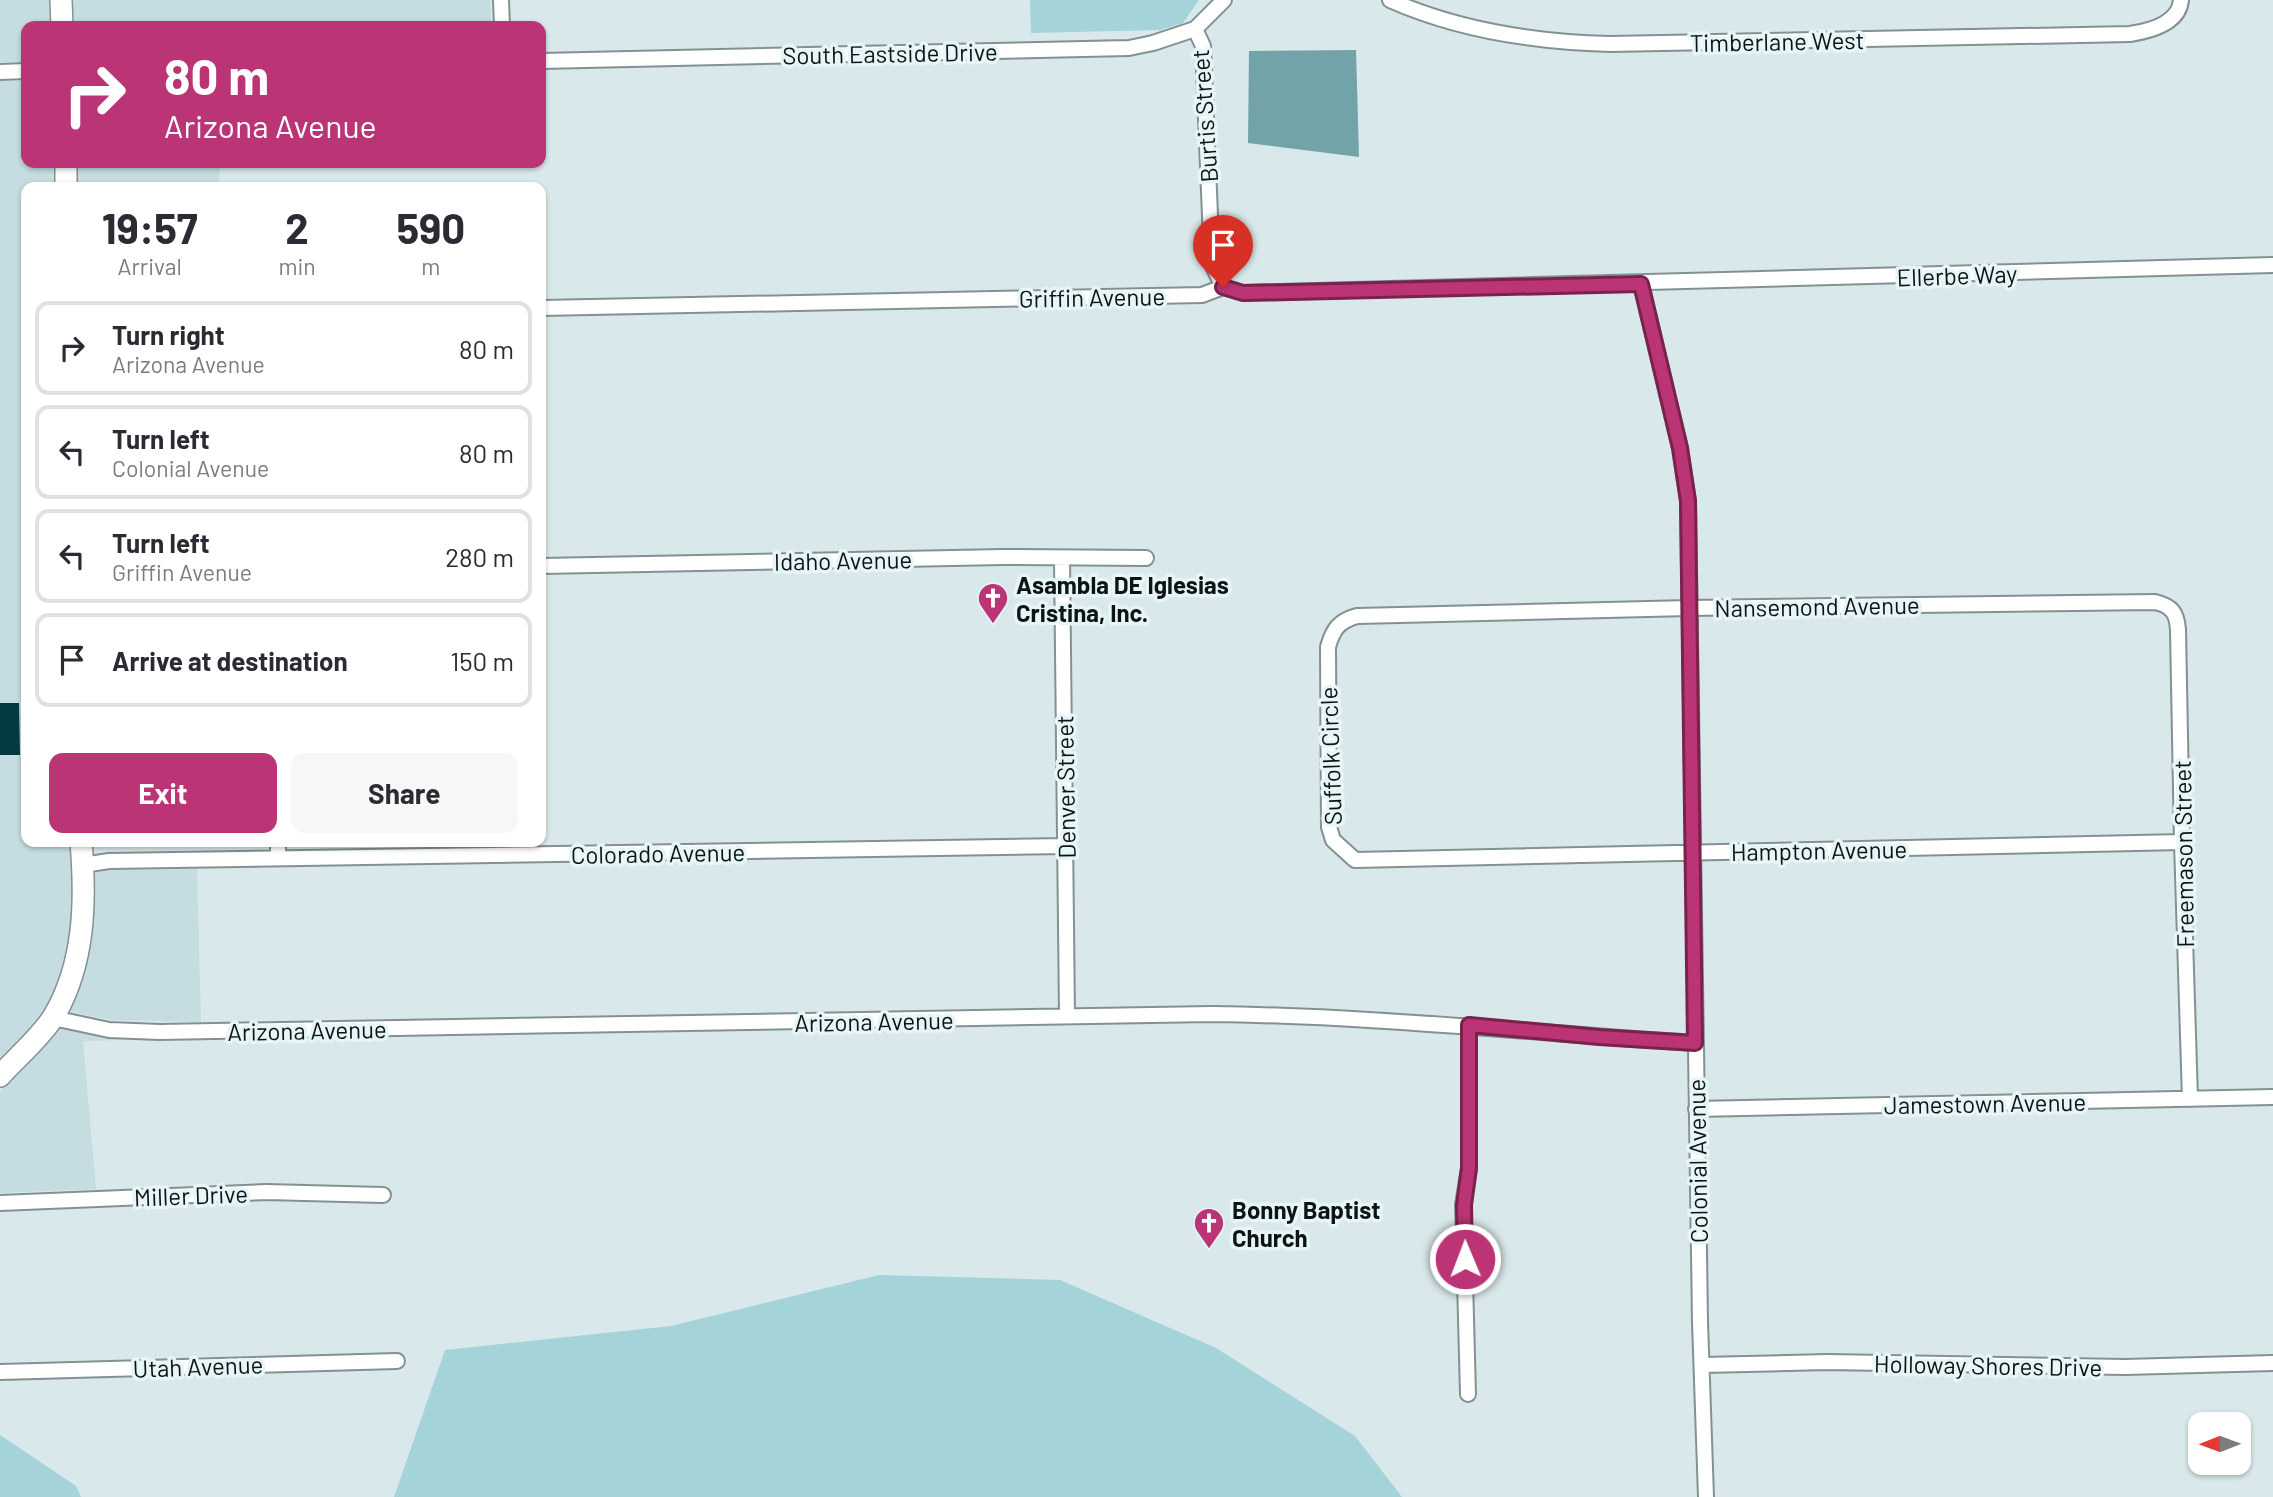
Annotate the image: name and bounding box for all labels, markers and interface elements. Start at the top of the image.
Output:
street label: Timberlane West [1689,25,1865,57]
street label: South Eastside Drive [782,37,998,69]
text: 80 m [164,46,269,105]
street label: Burtis Street [1185,48,1223,184]
icon: right [49,49,140,140]
text: Arizona Avenue [164,106,377,144]
text: 19:57 [102,202,198,252]
text: 2 [285,202,309,252]
text: 590 [396,202,465,252]
pin [1193,215,1253,287]
icon: arrive [1204,226,1242,264]
text: Arrival [118,252,182,280]
text: min [278,252,316,280]
text: m [421,252,440,280]
street label: Ellerbe Way [1896,258,2018,292]
street label: Griffin Avenue [1019,281,1165,313]
text: Turn right [112,319,225,350]
icon: right [53,329,91,367]
text: 80 m [459,333,514,364]
text: Arizona Avenue [112,350,265,378]
text: Turn left [112,423,210,454]
icon: left [53,433,91,471]
text: 80 m [459,437,514,468]
text: Colonial Avenue [112,454,269,482]
text: Turn left [112,527,210,558]
icon: left [53,537,91,575]
text: 280 m [445,541,514,572]
street label: Idaho Avenue [773,544,913,576]
text: Griffin Avenue [112,558,252,586]
place label: Asambla DE Iglesias Cristina, Inc. [1016,570,1229,627]
church icon: Asambla DE Iglesias Cristina, Inc. [976,581,1010,625]
street label: Nansemond Avenue [1714,590,1920,622]
icon: arrive [53,641,91,679]
text: Arrive at destination [112,645,348,676]
text: 150 m [450,645,514,676]
street label: Suffolk Circle [1313,686,1347,826]
street label: Denver Street [1049,715,1081,859]
button: Exit [49,753,277,833]
button: Share [291,753,518,833]
street label: Freemason Street [2167,760,2199,948]
street label: Hampton Avenue [1730,834,1908,866]
street label: Colorado Avenue [571,837,745,869]
street label: Arizona Avenue [794,1005,954,1037]
street label: Arizona Avenue [227,1014,387,1046]
street label: Colonial Avenue [1681,1079,1713,1243]
street label: Jamestown Avenue [1884,1087,2086,1119]
street label: Miller Drive [133,1179,249,1211]
place label: Bonny Baptist Church [1232,1195,1380,1252]
church icon: Bonny Baptist Church [1192,1206,1226,1250]
position arrow [1428,1222,1502,1296]
street label: Utah Avenue [132,1349,264,1383]
street label: Holloway Shores Drive [1874,1349,2102,1381]
north arrow [2188,1412,2250,1475]
map controls [2188,1412,2251,1475]

